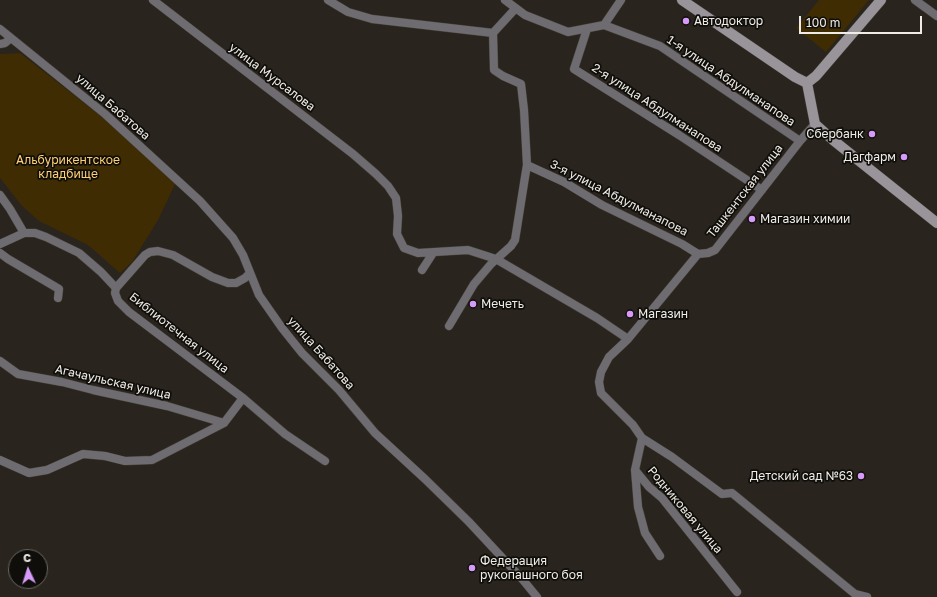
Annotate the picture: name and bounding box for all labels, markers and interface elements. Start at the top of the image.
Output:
scale bar [801,8,924,34]
place label: Автодоктор [694,14,763,28]
text: 100 m [806,15,840,30]
marker: Автодоктор [681,16,691,26]
street label: 1-я улица Абдулманапова [664,33,798,129]
street label: улица Мурсалова [226,40,318,114]
street label: 2-я улица Абдулманапова [589,60,725,156]
street label: улица Бабатова [73,71,153,143]
place label: Сбербанк [806,127,864,141]
marker: Сбербанк [867,129,877,139]
street label: Ташкентская улица [704,141,786,241]
place label: Дагфарм [843,150,896,164]
marker: Дагфарм [899,152,909,162]
park label: Альбурикентское кладбище [16,153,120,181]
street label: 3-я улица Абдулманапова [548,157,690,239]
place label: Магазин химии [760,212,850,226]
marker: Магазин химии [747,214,757,224]
street label: Библиотечная улица [126,290,232,376]
place label: Мечеть [481,297,524,311]
marker: Мечеть [468,299,478,309]
place label: Магазин [638,307,688,321]
marker: Магазин [625,309,635,319]
street label: улица Бабатова [284,314,358,392]
street label: Агачаульская улица [54,362,172,402]
street label: Родниковая улица [644,464,726,556]
place label: Детский сад №63 [750,469,853,483]
marker: Детский сад №63 [856,471,866,481]
north arrow [8,549,48,589]
text: С [23,551,32,564]
place label: Федерация рукопашного боя [480,554,583,582]
marker: Федерация рукопашного боя [467,563,477,573]

